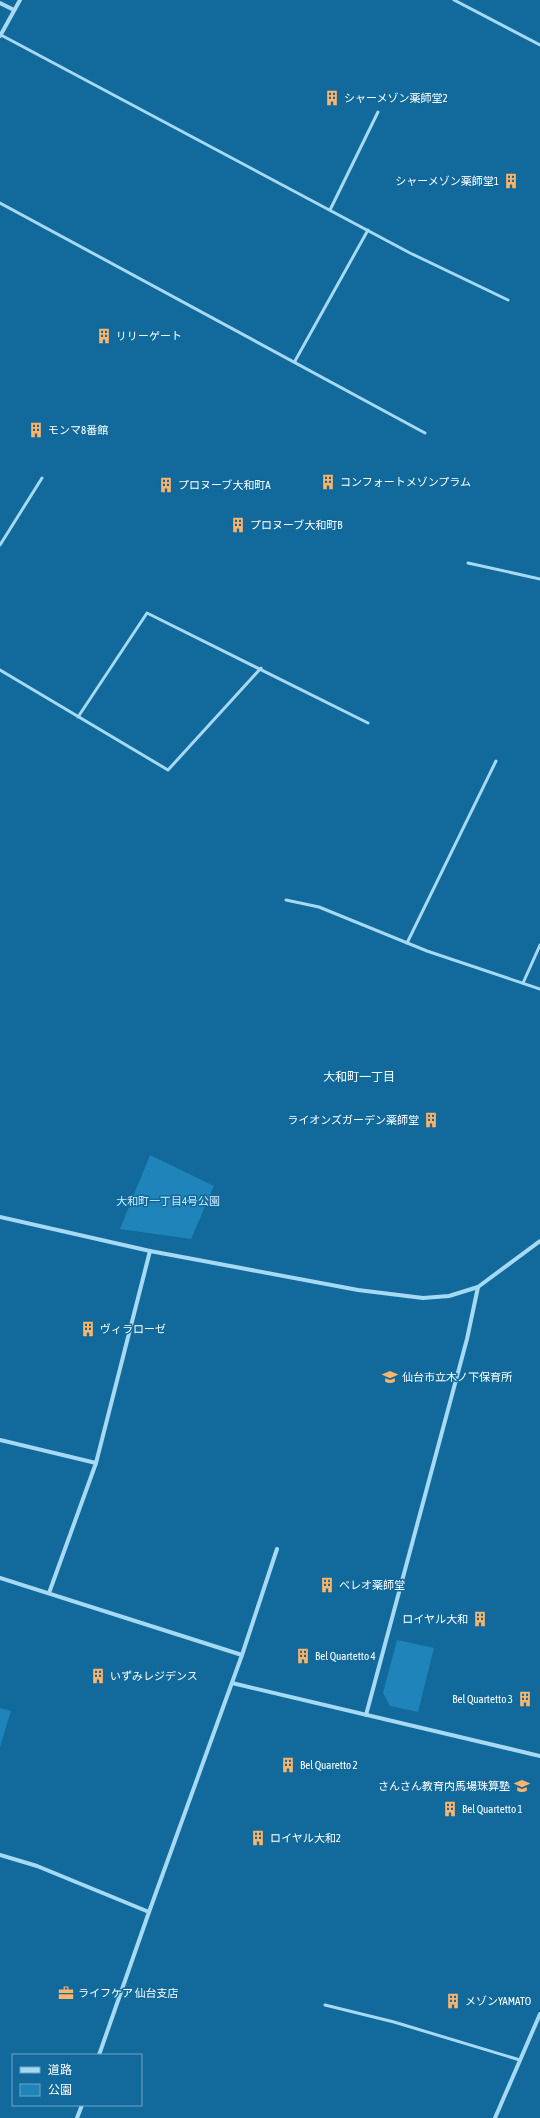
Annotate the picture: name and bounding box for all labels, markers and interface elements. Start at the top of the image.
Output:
building icon: シャーメゾン薬師堂2 [323,89,341,107]
place label: シャーメゾン薬師堂2 [344,92,448,104]
building icon: シャーメゾン薬師堂1 [502,172,520,190]
place label: シャーメゾン薬師堂1 [395,175,499,187]
building icon: リリーゲート [95,327,113,345]
place label: リリーゲート [116,330,182,342]
building icon: モンマ8番館 [27,421,45,439]
place label: モンマ8番館 [48,424,108,436]
building icon: コンフォートメゾンプラム [319,473,337,491]
building icon: プロヌーブ大和町A [157,476,175,494]
place label: コンフォートメゾンプラム [340,476,471,488]
place label: プロヌーブ大和町A [178,479,271,491]
building icon: プロヌーブ大和町B [229,516,247,534]
place label: プロヌーブ大和町B [250,519,343,531]
district label: 大和町一丁目 [323,1070,395,1084]
building icon: ライオンズガーデン薬師堂 [422,1111,440,1129]
place label: ライオンズガーデン薬師堂 [287,1114,419,1126]
park label: 大和町一丁目4号公園 [116,1195,220,1207]
building icon: ヴィラローゼ [79,1320,97,1338]
place label: ヴィラローゼ [100,1323,166,1335]
school or university icon: 仙台市立木ノ下保育所 [381,1368,399,1386]
place label: 仙台市立木ノ下保育所 [402,1371,513,1383]
building icon: ベレオ薬師堂 [318,1576,336,1594]
place label: ベレオ薬師堂 [339,1579,405,1591]
building icon: ロイヤル大和 [471,1610,489,1628]
place label: ロイヤル大和 [402,1613,468,1625]
building icon: Bel Quartetto 4 [294,1647,312,1665]
place label: Bel Quartetto 4 [315,1650,376,1662]
building icon: いずみレジデンス [89,1667,107,1685]
place label: いずみレジデンス [110,1670,198,1682]
building icon: Bel Quartetto 3 [516,1690,534,1708]
place label: Bel Quartetto 3 [452,1693,513,1705]
building icon: Bel Quaretto 2 [279,1756,297,1774]
place label: Bel Quaretto 2 [300,1759,358,1771]
school or university icon: さんさん教育内馬場珠算塾 [513,1777,531,1795]
place label: さんさん教育内馬場珠算塾 [378,1780,510,1792]
building icon: Bel Quartetto 1 [441,1800,459,1818]
place label: Bel Quartetto 1 [462,1803,523,1815]
building icon: ロイヤル大和2 [249,1829,267,1847]
place label: ロイヤル大和2 [270,1832,341,1844]
office icon: ライフケア 仙台支店 [57,1984,75,2002]
place label: ライフケア 仙台支店 [78,1987,179,1999]
building icon: メゾンYAMATO [444,1992,462,2010]
place label: メゾンYAMATO [465,1995,531,2007]
legend [12,2054,142,2106]
text: 道路 [48,2063,72,2077]
text: 公園 [48,2083,72,2097]

